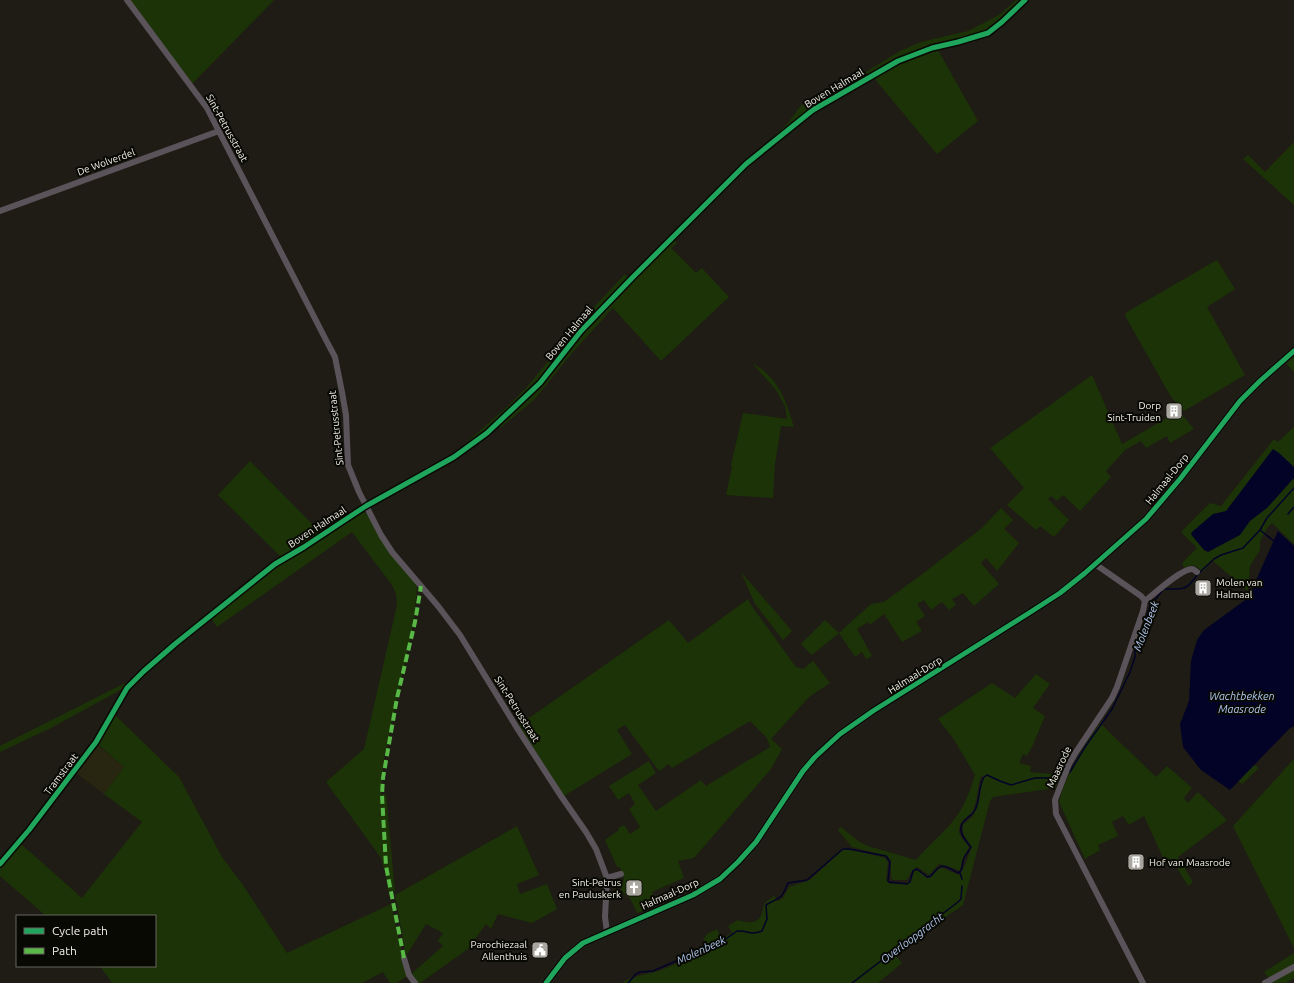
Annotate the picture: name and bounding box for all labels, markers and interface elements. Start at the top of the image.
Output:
street label: Boven Halmaal [803,66,866,110]
street label: Sint-Petrusstraat [204,92,250,164]
street label: De Wolverdel [76,146,137,178]
street label: Boven Halmaal [543,304,595,362]
street label: Sint-Petrusstraat [327,390,345,466]
place label: Dorp Sint-Truiden [1107,400,1161,423]
building icon: Dorp Sint-Truiden [1164,401,1184,421]
street label: Halmaal-Dorp [1143,451,1191,506]
street label: Boven Halmaal [286,504,348,550]
place label: Molen van Halmaal [1216,577,1262,600]
building icon: Molen van Halmaal [1193,578,1213,598]
water label: Molenbeek [1131,599,1161,653]
street label: Halmaal-Dorp [886,654,944,696]
street label: Sint-Petrusstraat [492,674,542,744]
water label: Wachtbekken Maasrode [1209,690,1275,715]
street label: Maasrode [1045,745,1073,789]
street label: Tramstraat [42,751,80,797]
building icon: Hof van Maasrode [1126,852,1146,872]
place label: Hof van Maasrode [1149,857,1230,868]
street label: Halmaal-Dorp [640,876,701,912]
place label: Sint-Petrus en Pauluskerk [559,877,621,900]
church icon: Sint-Petrus en Pauluskerk [624,878,644,898]
water label: Overloopgracht [878,910,946,966]
legend [16,915,156,967]
text: Cycle path [52,924,108,937]
water label: Molenbeek [675,933,728,967]
place label: Parochiezaal Allenthuis [471,939,527,962]
public building icon: Parochiezaal Allenthuis [530,940,550,960]
text: Path [52,944,77,957]

